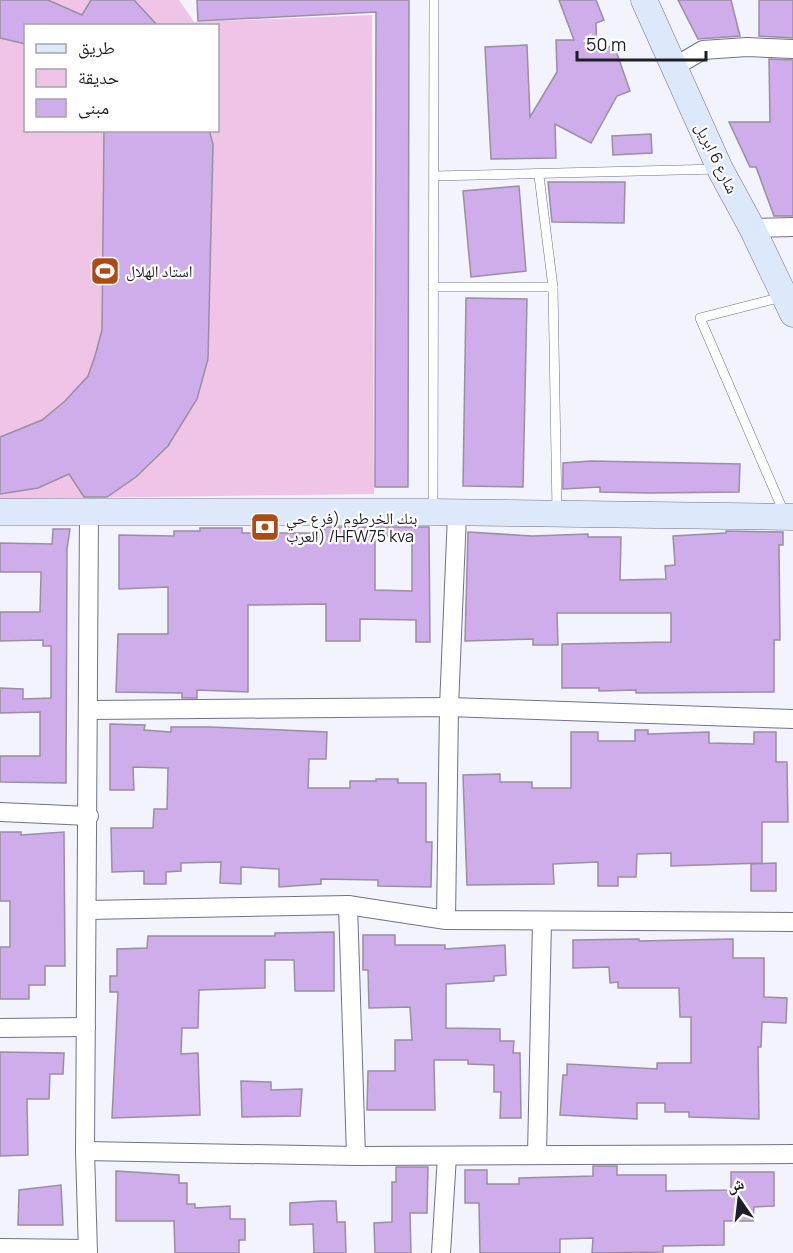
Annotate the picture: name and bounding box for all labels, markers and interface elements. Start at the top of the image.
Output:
legend [24,24,219,132]
scale bar [577,24,706,62]
text: 50 m [586,32,626,56]
text: طريق [78,35,115,59]
text: حديقة [78,65,119,89]
text: مبنى [78,95,109,119]
street label: شارع 6 ابريل [690,119,744,197]
sports icon: استاد الهلال [89,255,121,287]
place label: استاد الهلال [126,260,193,282]
place label: بنك الخرطوم (فرع حي العرب) /HFW75 kva [286,507,417,547]
bank icon: بنك الخرطوم (فرع حي العرب) /HFW75 kva [249,511,281,543]
north arrow [709,1169,769,1229]
text: ش [724,1172,746,1197]

